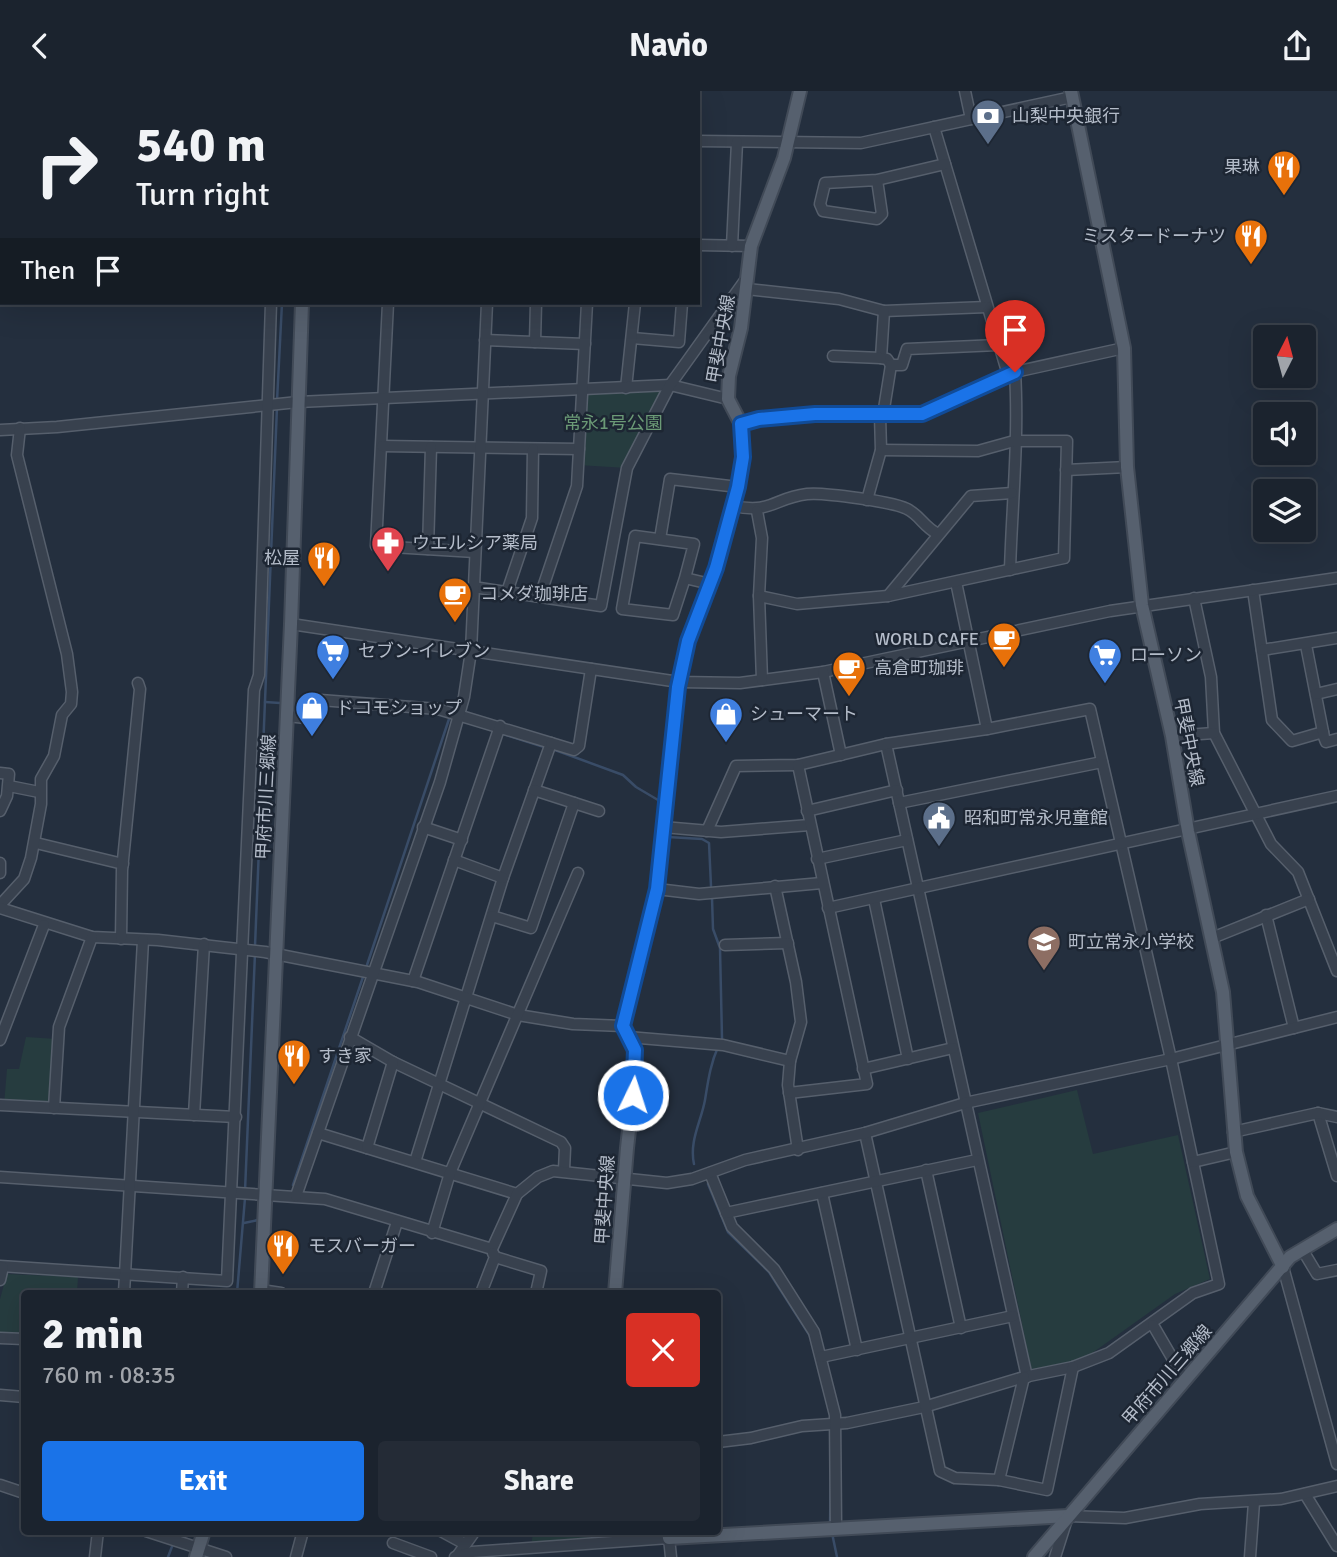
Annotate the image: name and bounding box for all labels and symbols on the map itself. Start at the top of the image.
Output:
bank icon: 山梨中央銀行 [969,97,1007,146]
place label: 山梨中央銀行 [1012,105,1120,127]
restaurant icon: 果琳 [1265,148,1303,197]
place label: 果琳 [1224,156,1260,178]
restaurant icon: ミスタードーナツ [1232,217,1270,266]
place label: ミスタードーナツ [1082,225,1226,247]
street label: 甲斐中央線 [702,293,740,385]
pin [985,300,1045,372]
north arrow [1253,325,1316,389]
park label: 常永1号公園 [563,412,663,434]
pharmacy icon: ウエルシア薬局 [369,524,407,573]
place label: ウエルシア薬局 [412,532,538,554]
restaurant icon: 松屋 [305,539,343,588]
place label: 松屋 [264,547,300,569]
cafe icon: コメダ珈琲店 [436,575,474,624]
place label: コメダ珈琲店 [480,583,588,605]
cafe icon: WORLD CAFE [985,620,1023,669]
place label: WORLD CAFE [875,628,979,650]
supermarket icon: セブン-イレブン [314,632,352,681]
supermarket icon: ローソン [1086,636,1124,685]
place label: セブン-イレブン [358,640,490,662]
place label: ローソン [1130,644,1202,666]
cafe icon: 高倉町珈琲 [830,649,868,698]
place label: 高倉町珈琲 [874,657,964,679]
shop icon: ドコモショップ [293,689,331,738]
shop icon: シューマート [707,695,745,744]
street label: 甲斐中央線 [1170,696,1208,788]
place label: ドコモショップ [336,697,462,719]
place label: シューマート [750,703,858,725]
street label: 甲府市川三郷線 [252,734,280,860]
public building icon: 昭和町常永児童館 [920,799,958,848]
place label: 昭和町常永児童館 [964,807,1108,829]
school or university icon: 町立常永小学校 [1025,923,1063,972]
place label: 町立常永小学校 [1068,931,1194,953]
restaurant icon: すき家 [275,1037,313,1086]
place label: すき家 [318,1045,372,1067]
position arrow [596,1058,670,1132]
street label: 甲斐中央線 [591,1154,619,1246]
restaurant icon: モスバーガー [264,1227,302,1276]
place label: モスバーガー [308,1235,416,1257]
street label: 甲府市川三郷線 [1117,1320,1217,1430]

